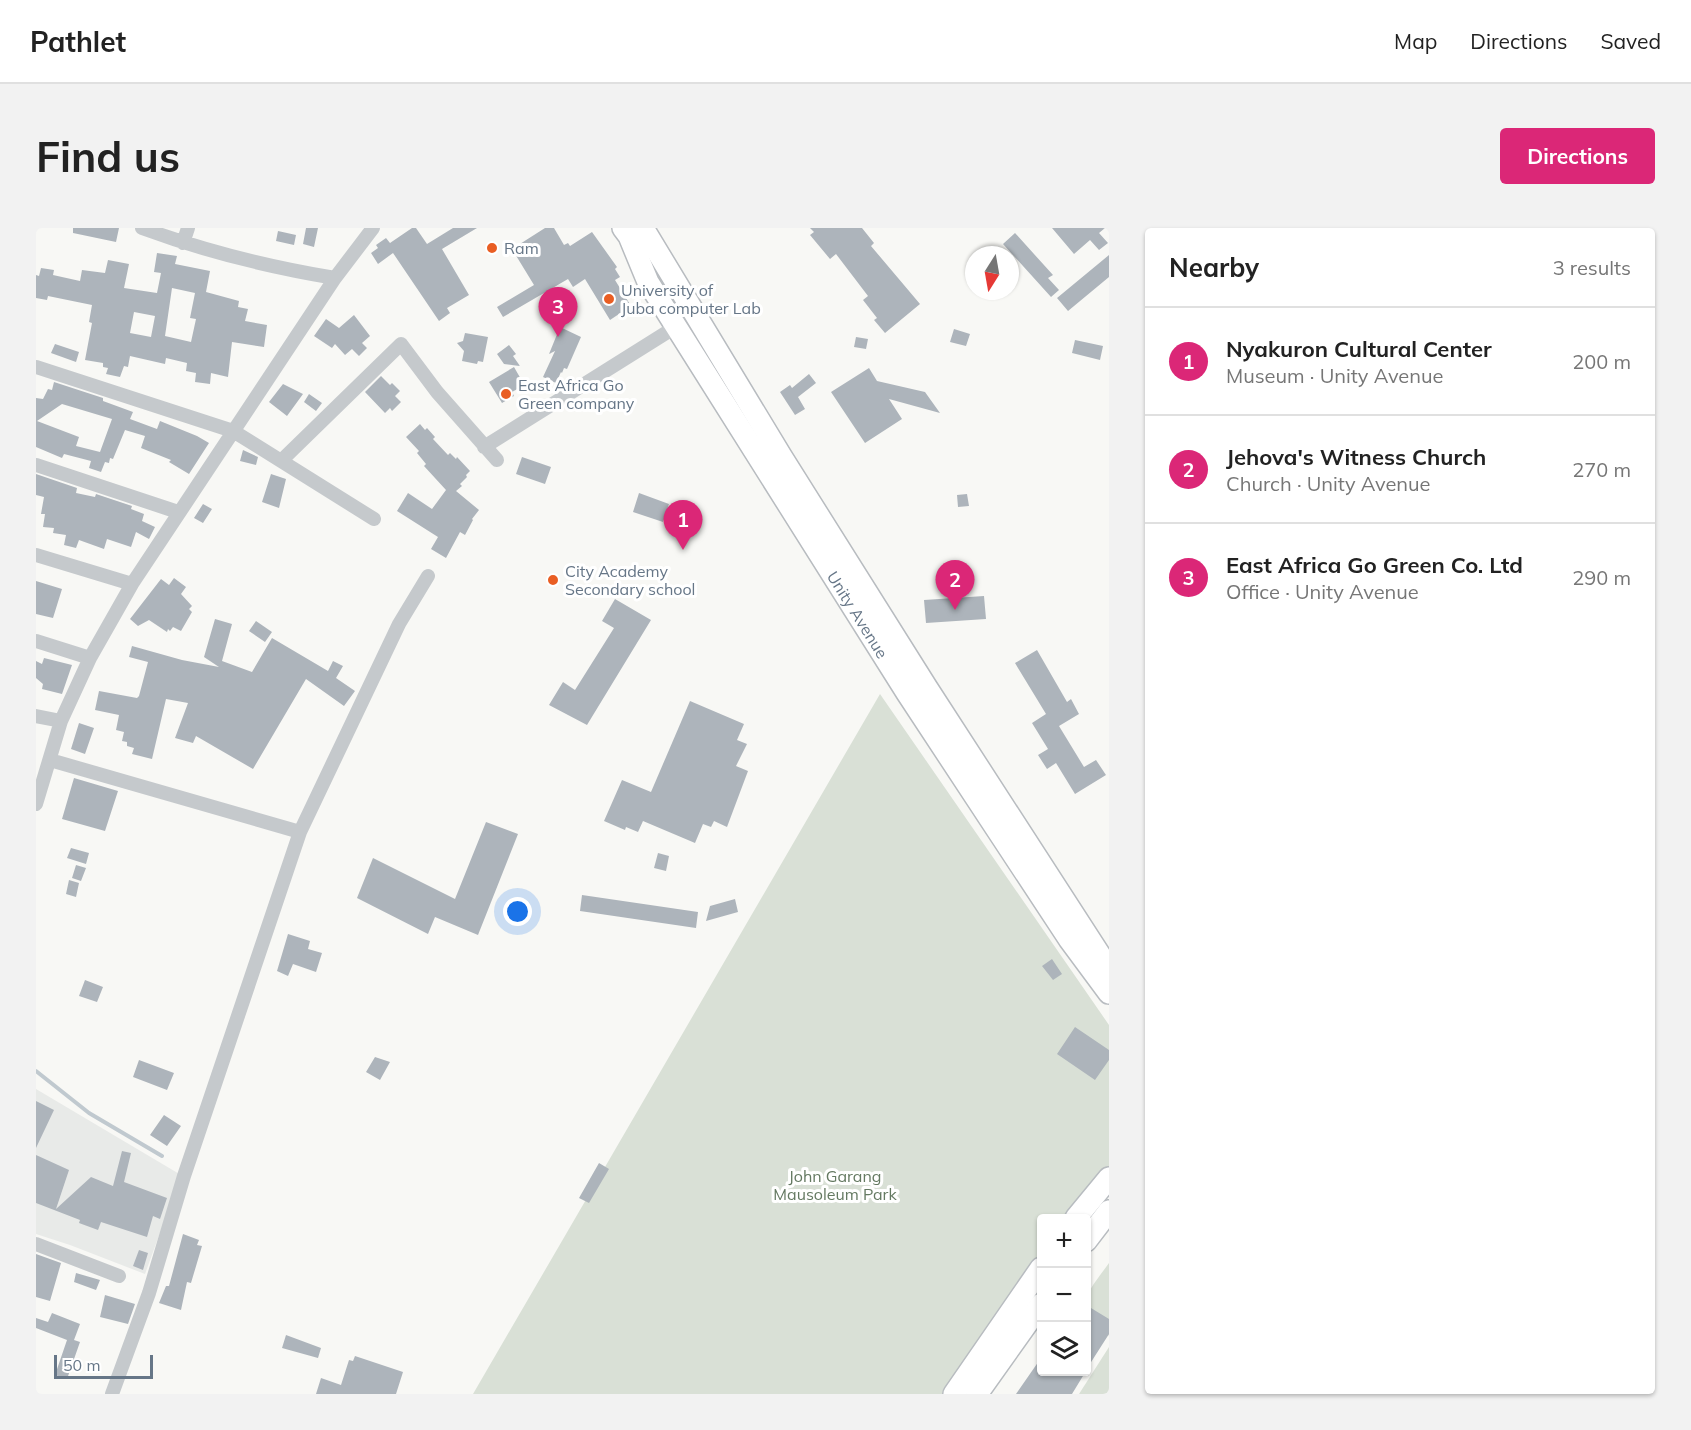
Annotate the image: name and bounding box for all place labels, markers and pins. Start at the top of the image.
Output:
place label: Ram [504,238,539,258]
marker: Ram [485,241,499,255]
place label: University of Juba computer Lab [621,280,761,318]
pin: 3 [538,288,578,337]
marker: University of Juba computer Lab [602,292,616,306]
place label: East Africa Go Green company [518,375,635,413]
marker: East Africa Go Green company [499,387,513,401]
pin: 1 [664,500,702,550]
pin: 2 [936,560,974,610]
place label: City Academy Secondary school [565,561,695,599]
marker: City Academy Secondary school [546,573,560,587]

